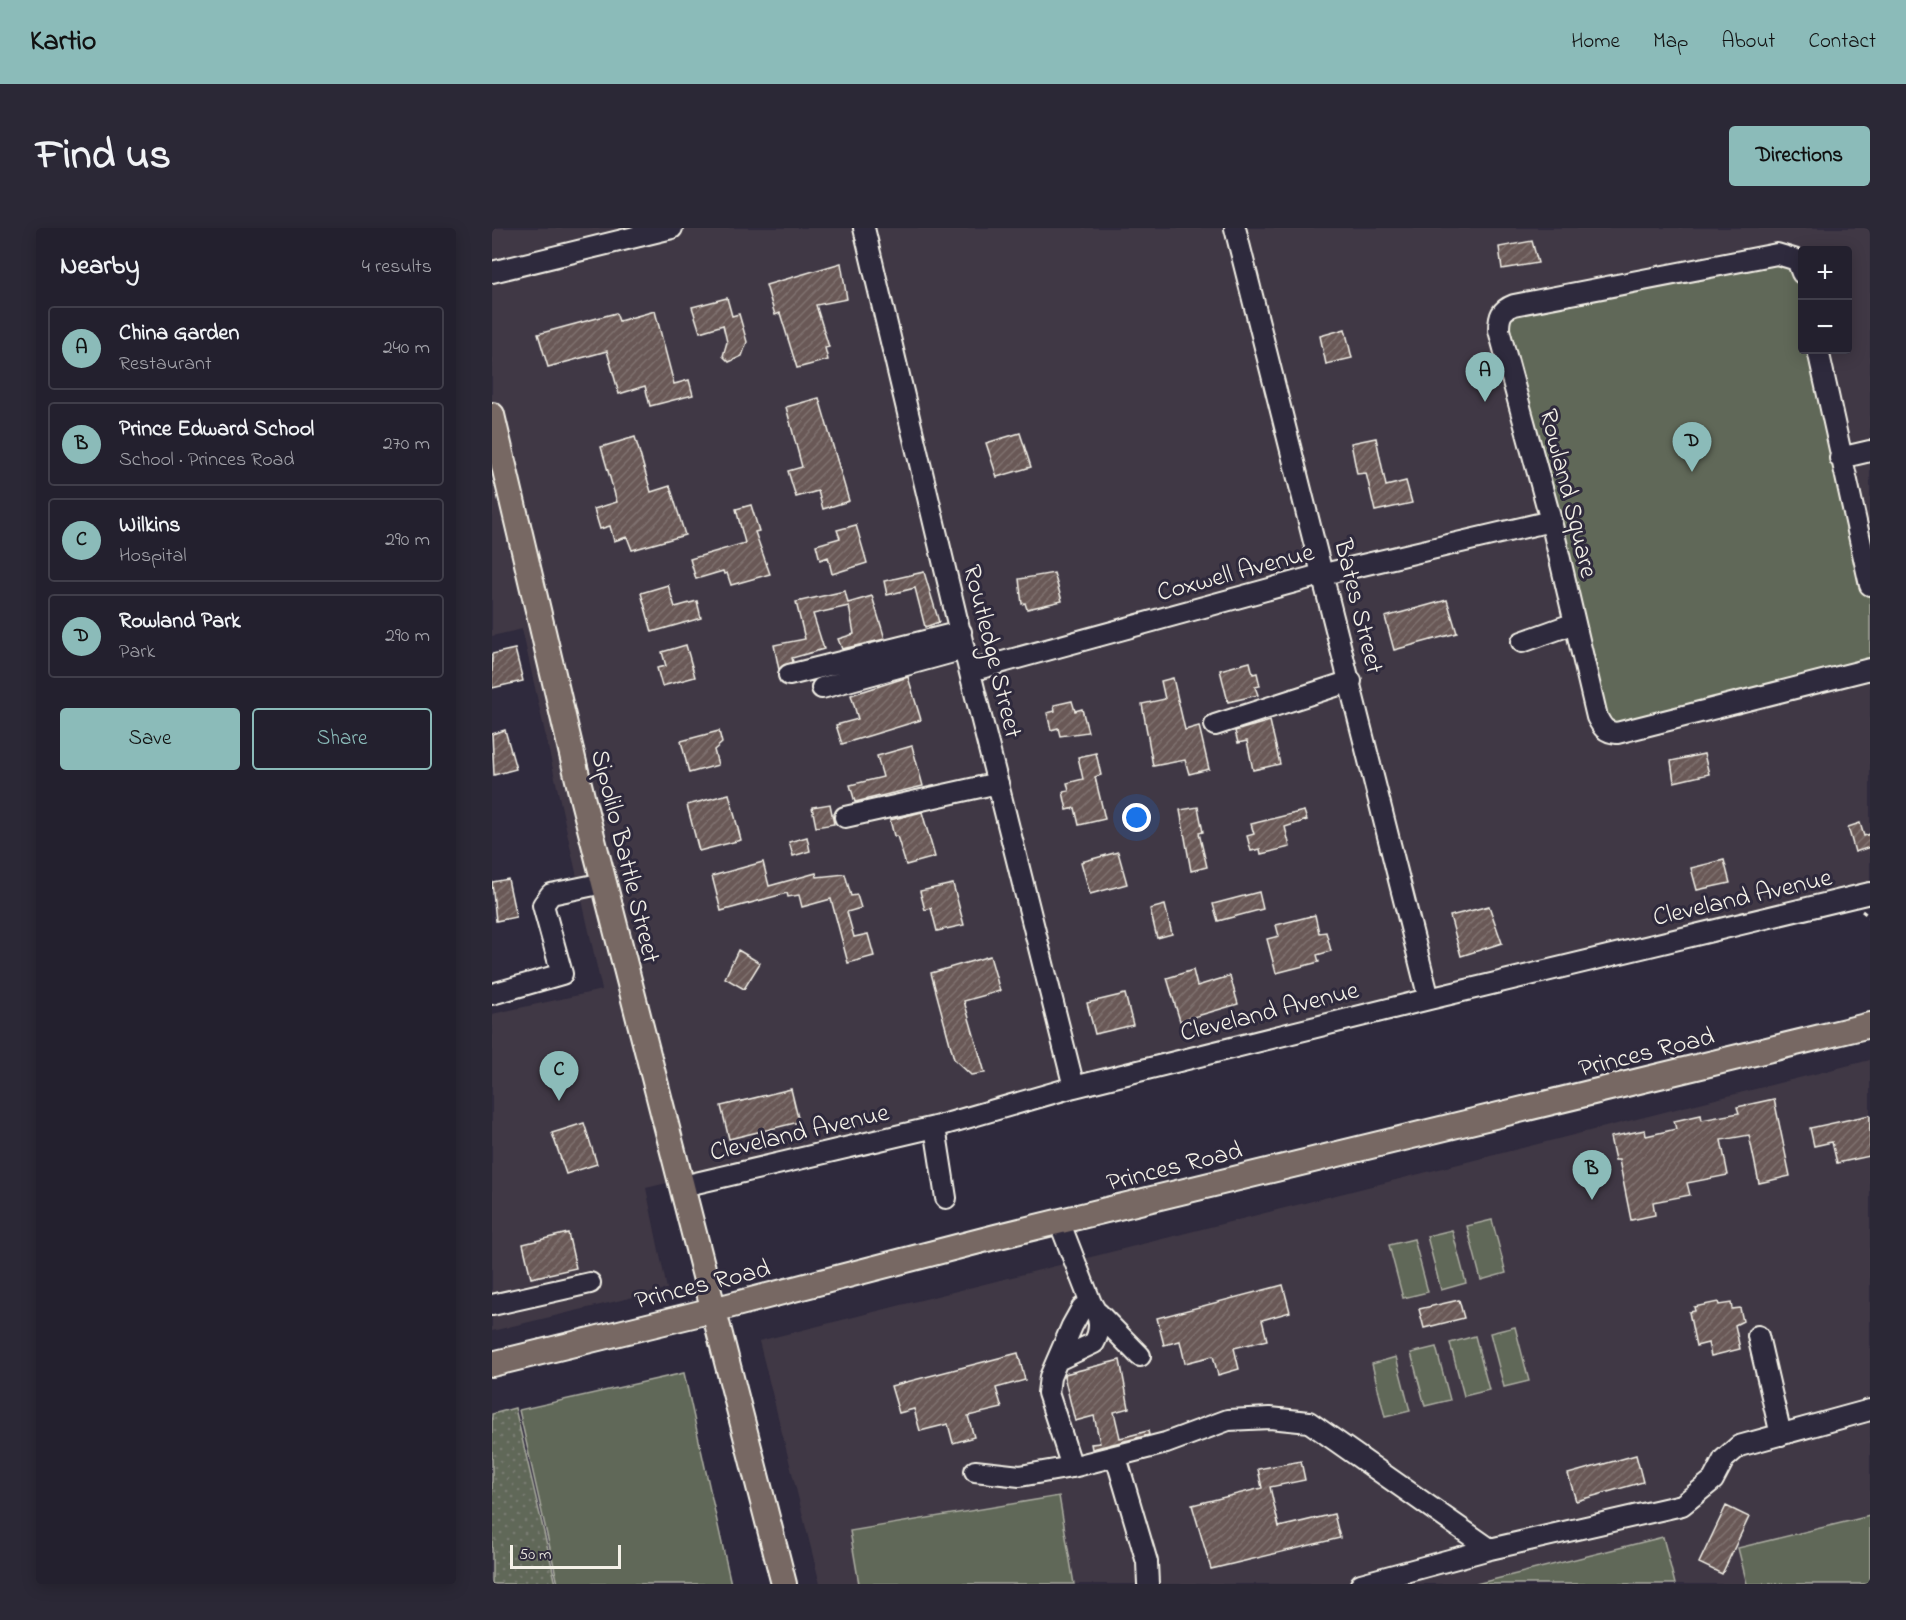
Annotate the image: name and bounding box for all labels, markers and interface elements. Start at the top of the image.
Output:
text: Kartio [30,22,96,63]
text: Home [1571,27,1620,57]
text: Map [1653,27,1688,57]
text: About [1721,27,1775,57]
text: Contact [1808,27,1876,57]
text: Find us [36,126,171,187]
button: Directions [1729,126,1870,186]
map controls [1798,246,1852,354]
button: + [1798,246,1852,300]
text: Nearby [60,248,139,286]
text: 4 results [362,253,432,282]
button: − [1798,300,1852,354]
text: China Garden [119,318,239,350]
text: A [75,334,88,363]
text: 240 m [383,334,430,363]
text: Restaurant [119,350,212,379]
pin: A [1466,352,1504,402]
street label: Rowland Square [1528,405,1607,583]
text: Prince Edward School [119,414,314,446]
pin: D [1672,422,1712,472]
text: B [75,430,88,459]
text: 270 m [383,430,430,459]
text: School · Princes Road [119,446,295,475]
text: Wilkins [119,510,180,542]
text: C [76,526,87,555]
text: 290 m [385,526,430,555]
street label: Coxwell Avenue [1153,535,1319,613]
street label: Bates Street [1322,535,1392,678]
text: Hospital [119,542,187,571]
street label: Routledge Street [951,561,1031,743]
text: Rowland Park [119,606,241,638]
text: D [74,622,89,651]
text: 290 m [385,622,430,651]
text: Park [119,638,155,667]
button: Save [60,708,240,770]
button: Share [252,708,432,770]
street label: Sipolilo Battle Street [579,746,669,968]
your location [1122,803,1151,832]
street label: Cleveland Avenue [1649,860,1836,938]
street label: Cleveland Avenue [1176,972,1363,1053]
street label: Princes Road [1575,1019,1719,1089]
pin: C [540,1052,578,1101]
street label: Cleveland Avenue [706,1095,893,1173]
street label: Princes Road [1103,1133,1247,1203]
pin: B [1572,1150,1612,1200]
street label: Princes Road [631,1251,775,1321]
scale bar [510,1542,621,1570]
text: 50 m [519,1543,551,1567]

